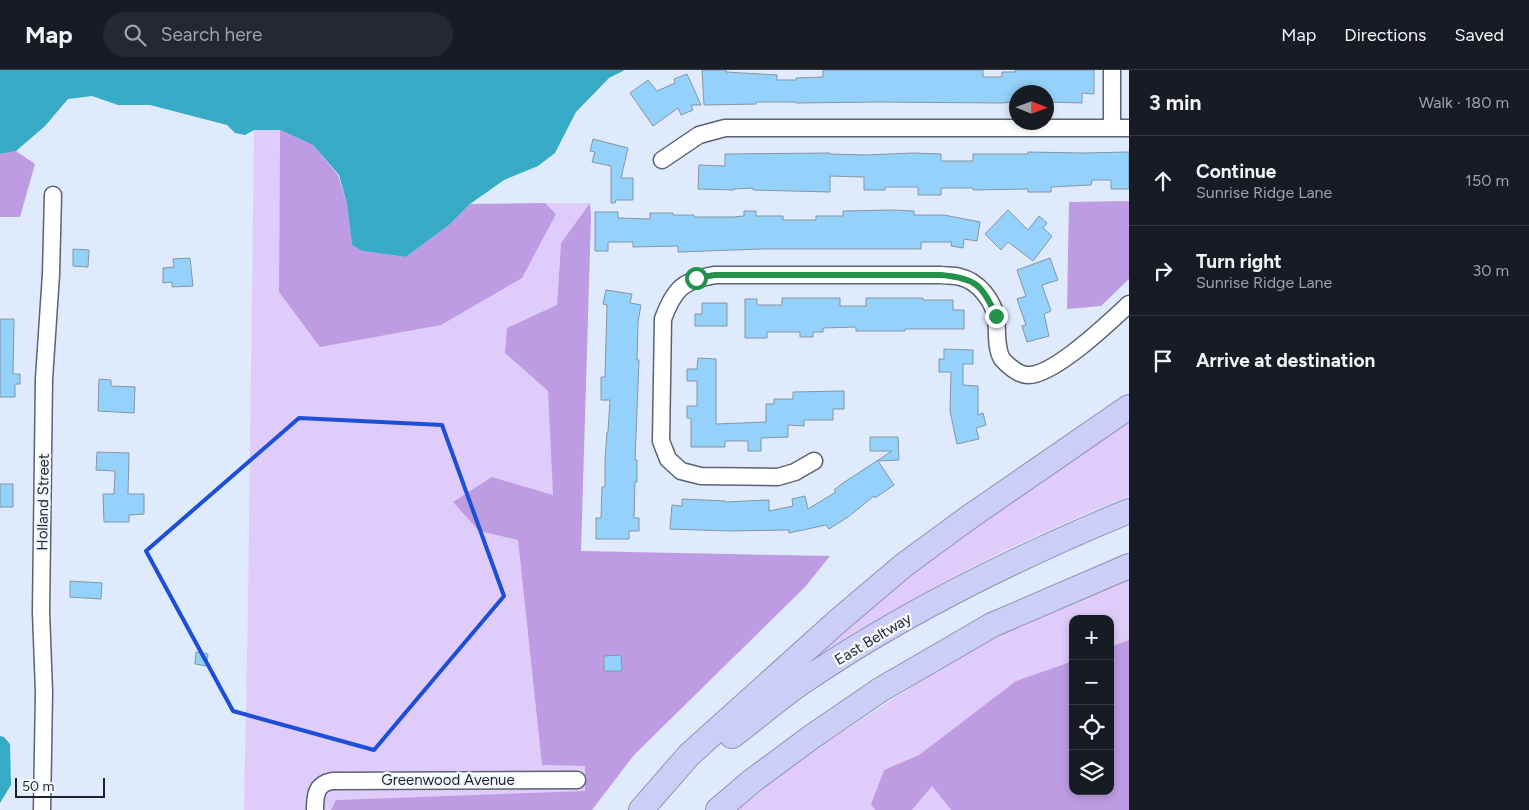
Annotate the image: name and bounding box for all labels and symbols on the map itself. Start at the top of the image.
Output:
north arrow [1009,85,1054,130]
route start [685,267,708,290]
route end [985,305,1008,328]
street label: Holland Street [33,453,53,551]
street label: East Beltway [831,609,915,669]
street label: Greenwood Avenue [381,771,515,789]
scale bar [15,775,105,798]

